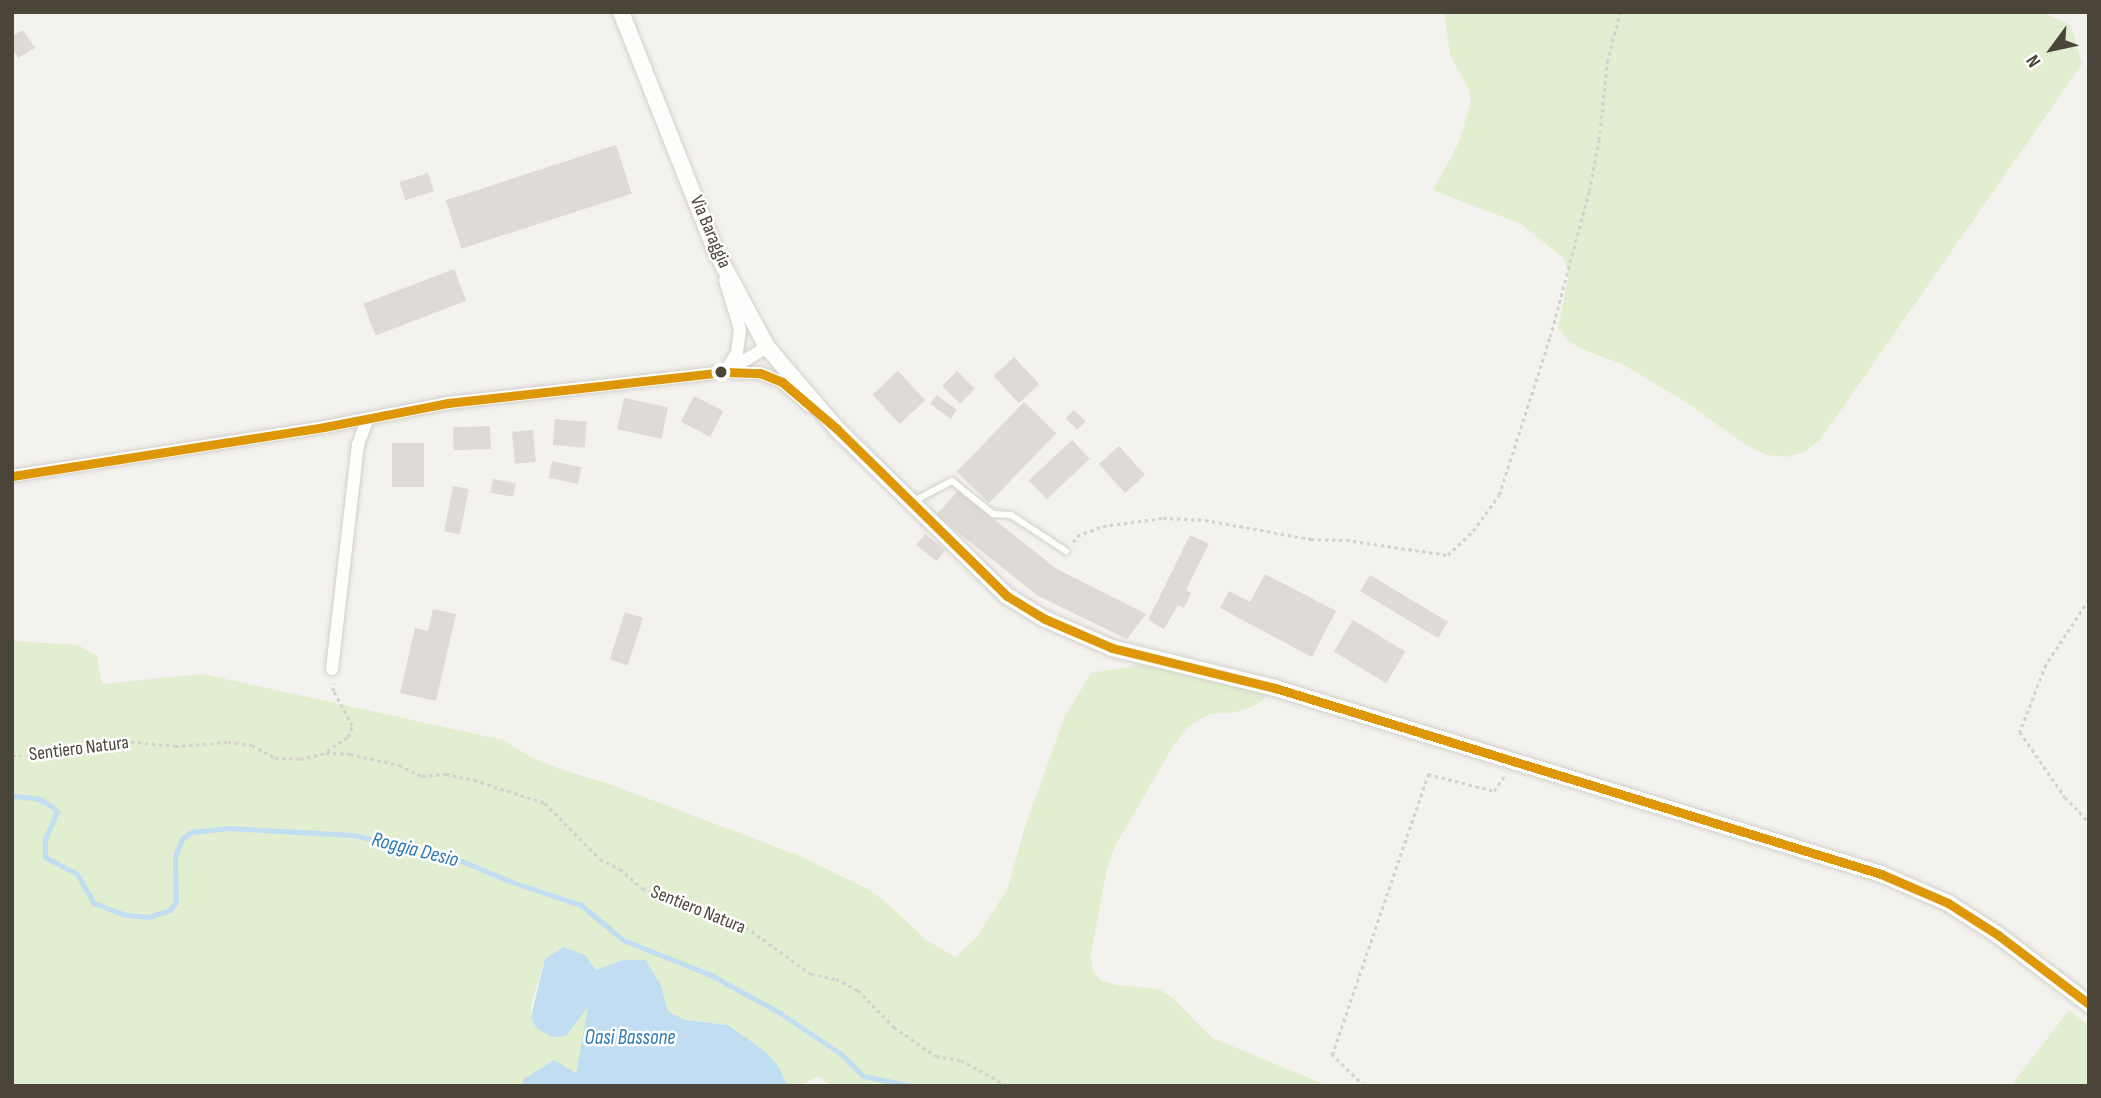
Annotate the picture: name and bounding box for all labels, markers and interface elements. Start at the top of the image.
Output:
north arrow [2017,14,2087,84]
text: N [2022,50,2046,71]
street label: Via Baraggia [685,192,735,272]
unlabelled marker [714,365,728,379]
street label: Sentiero Natura [28,732,130,766]
water label: Roggia Desio [369,827,461,873]
street label: Sentiero Natura [647,881,749,939]
water label: Oasi Bassone [585,1025,675,1051]

